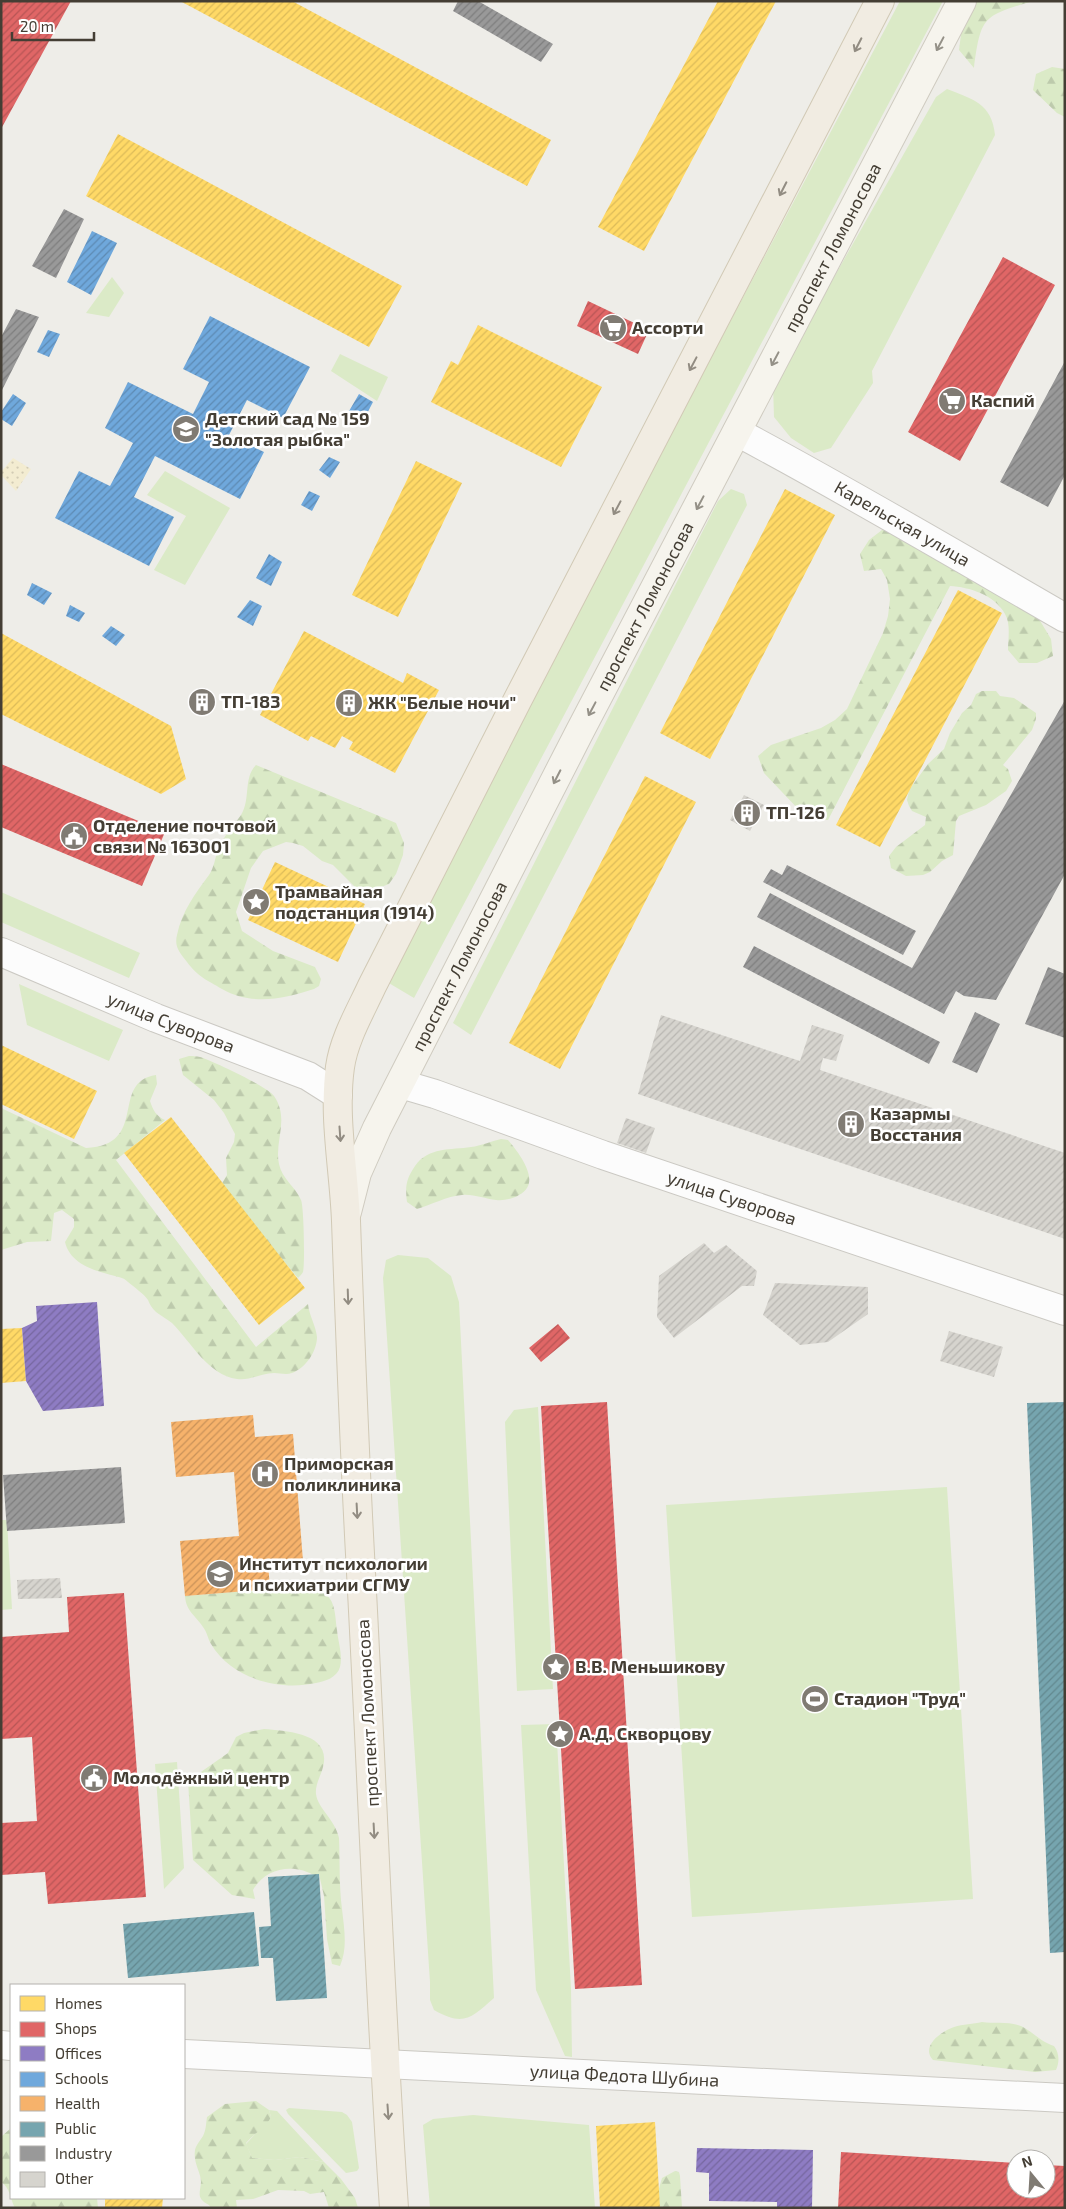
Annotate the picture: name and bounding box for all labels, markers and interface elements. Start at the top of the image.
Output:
scale bar [12,10,95,42]
text: 20 m [20,17,54,35]
one-way arrow [853,37,863,52]
one-way arrow [935,37,945,52]
street label: проспект Ломоносова [779,159,885,336]
one-way arrow [778,181,787,196]
supermarket icon: Ассорти [598,313,628,343]
place label: Ассорти [632,316,704,338]
one-way arrow [770,351,779,366]
one-way arrow [688,357,698,372]
supermarket icon: Каспий [937,386,967,416]
place label: Каспий [971,389,1035,411]
place label: Детский сад № 159 "Золотая рыбка" [205,407,370,450]
school or university icon: Детский сад № 159 "Золотая рыбка" [171,414,201,444]
street label: Карельская улица [831,476,974,571]
one-way arrow [695,495,704,510]
one-way arrow [612,501,622,516]
street label: проспект Ломоносова [591,518,698,694]
building icon: ТП-183 [187,687,217,717]
building icon: ЖК "Белые ночи" [334,688,364,718]
place label: ТП-183 [221,690,280,712]
place label: ЖК "Белые ночи" [368,691,516,713]
one-way arrow [587,701,596,716]
one-way arrow [552,769,561,784]
building icon: ТП-126 [732,798,762,828]
place label: ТП-126 [766,801,825,823]
place label: Отделение почтовой связи № 163001 [93,814,276,857]
public building icon: Отделение почтовой связи № 163001 [59,821,89,851]
street label: проспект Ломоносова [406,877,511,1055]
place label: Трамвайная подстанция (1914) [275,880,434,923]
place icon: Трамвайная подстанция (1914) [241,887,271,917]
street label: улица Суворова [104,987,238,1057]
place label: Казармы Восстания [870,1102,962,1145]
building icon: Казармы Восстания [836,1109,866,1139]
one-way arrow [336,1126,345,1142]
street label: улица Суворова [665,1165,799,1230]
one-way arrow [343,1288,353,1304]
place label: Приморская поликлиника [284,1452,401,1495]
hospital icon: Приморская поликлиника [250,1459,280,1489]
one-way arrow [353,1503,362,1519]
place label: Институт психологии и психиатрии СГМУ [239,1552,428,1595]
school or university icon: Институт психологии и психиатрии СГМУ [205,1559,235,1589]
street label: проспект Ломоносова [351,1619,383,1807]
place icon: В.В. Меньшикову [541,1652,571,1682]
place label: В.В. Меньшикову [575,1655,726,1677]
sports icon: Стадион "Труд" [800,1684,830,1714]
place label: Стадион "Труд" [834,1687,966,1709]
place icon: А.Д. Скворцову [545,1719,575,1749]
place label: А.Д. Скворцову [579,1722,712,1744]
public building icon: Молодёжный центр [79,1763,109,1793]
place label: Молодёжный центр [113,1766,290,1788]
one-way arrow [370,1823,379,1839]
legend [10,1984,185,2199]
text: Homes [55,1994,102,2012]
text: Shops [55,2019,97,2037]
text: Offices [55,2044,102,2062]
street label: улица Федота Шубина [529,2059,720,2091]
text: Schools [55,2069,109,2087]
text: Health [55,2094,100,2112]
one-way arrow [383,2103,392,2119]
text: Public [55,2119,96,2137]
text: Industry [55,2144,112,2162]
north arrow [1006,2149,1056,2199]
text: N [1019,2152,1034,2171]
text: Other [55,2169,94,2187]

